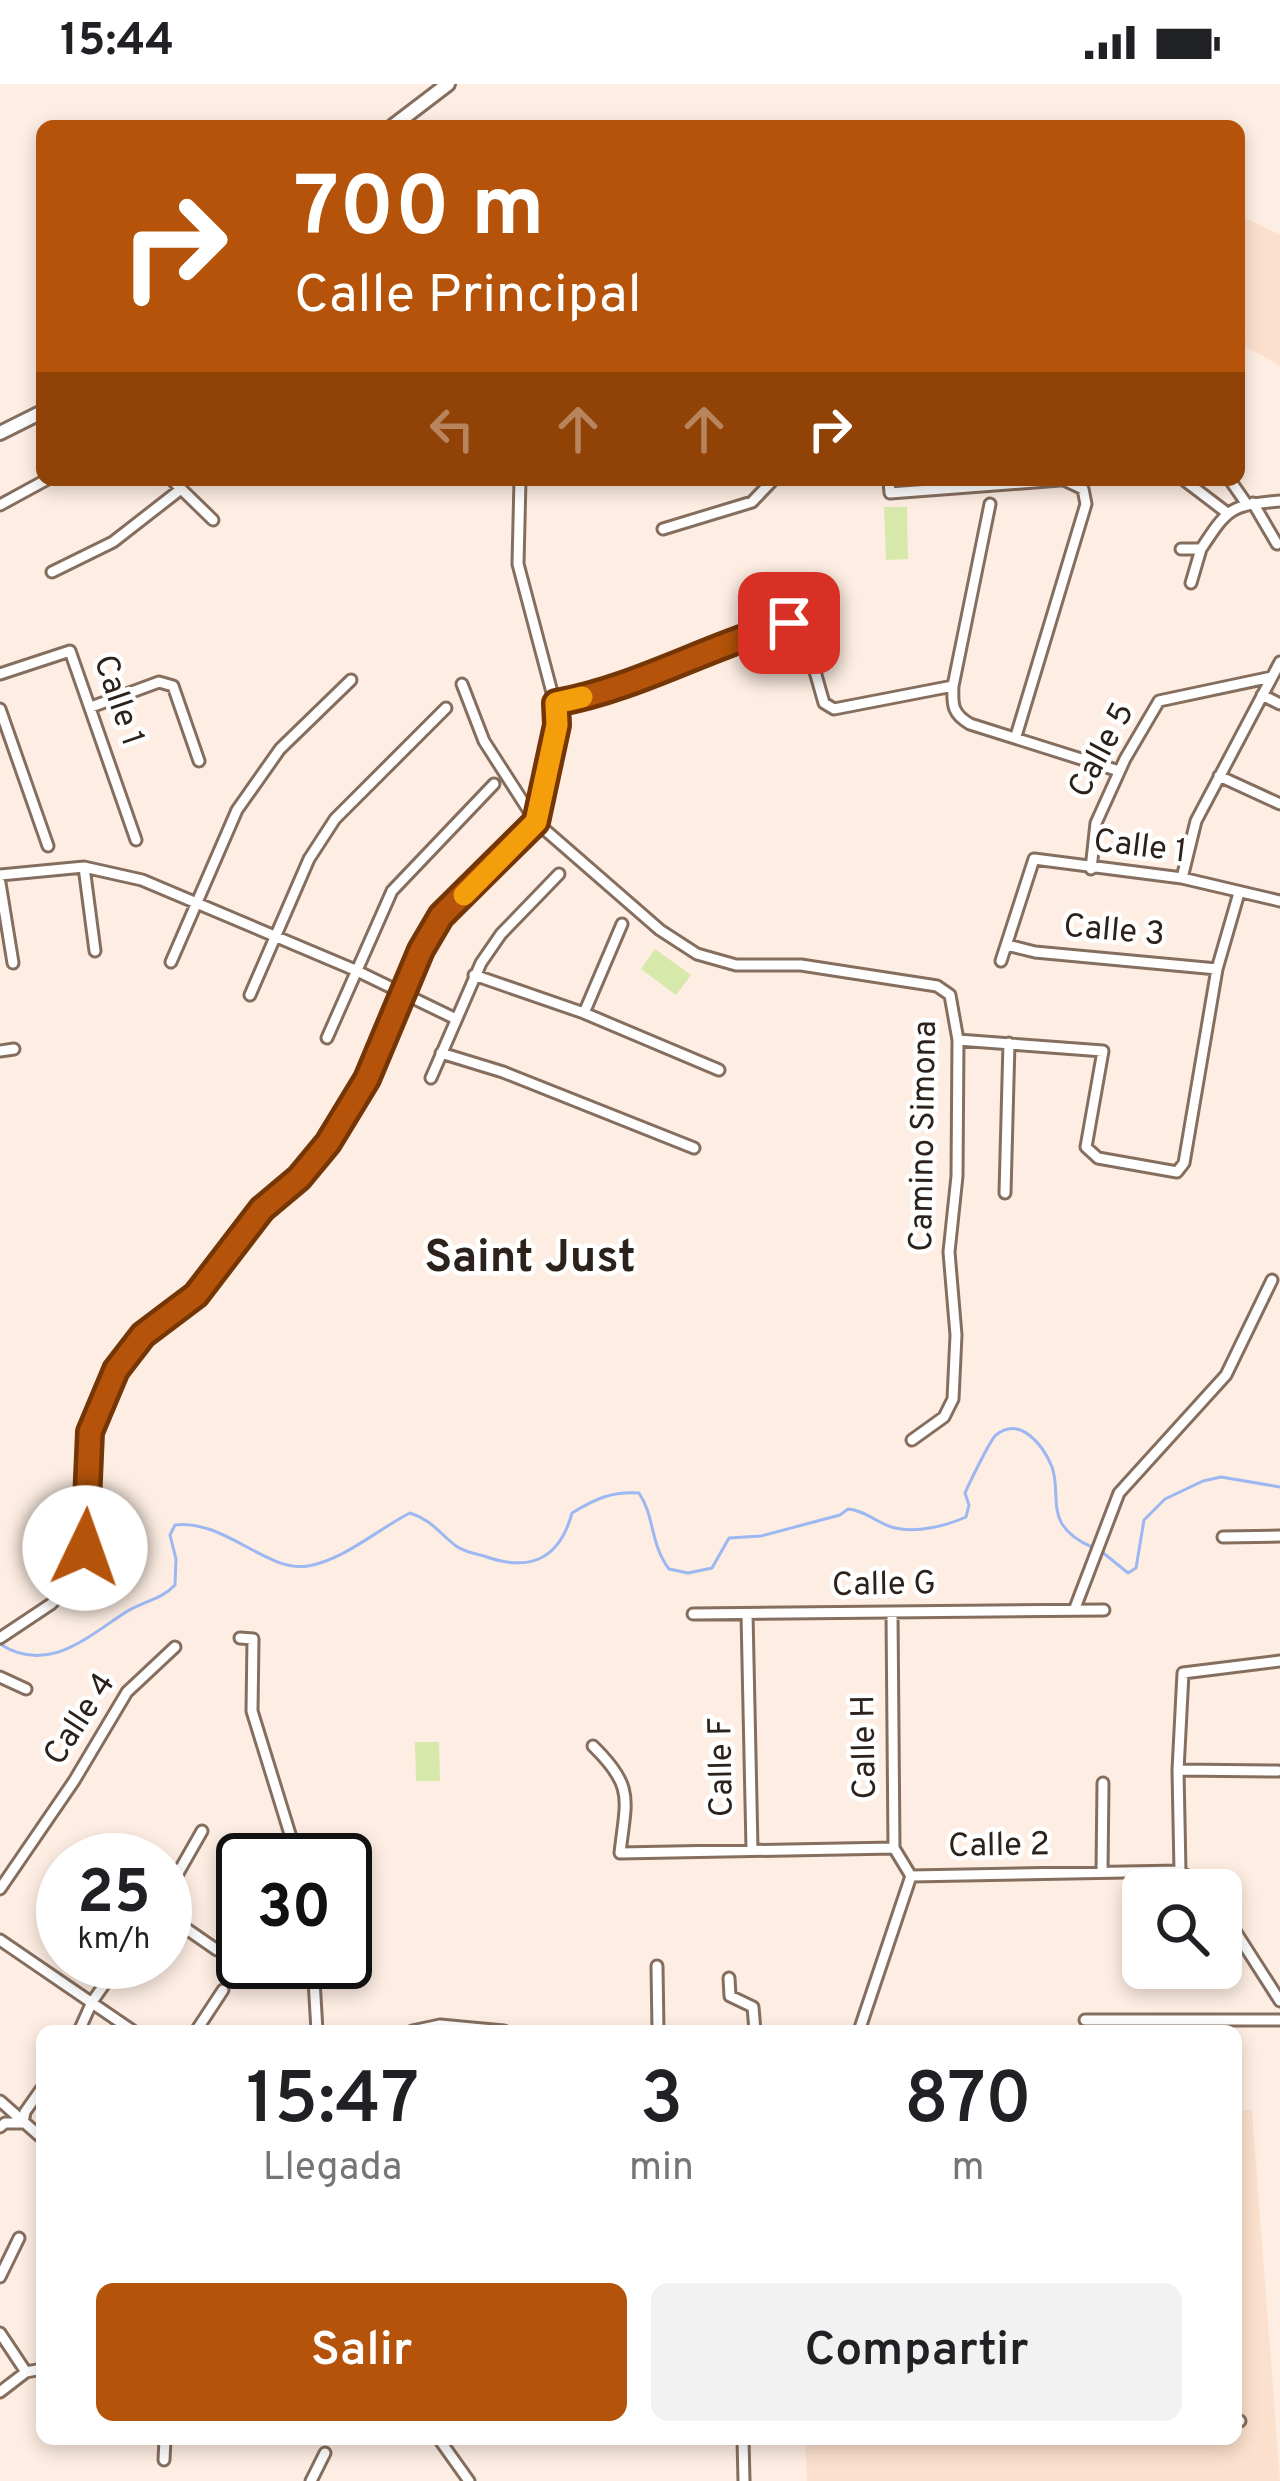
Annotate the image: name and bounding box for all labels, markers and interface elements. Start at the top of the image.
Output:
text: 15:44 [60,14,174,71]
text: 700 m [294,159,545,265]
icon: right [96,168,252,324]
text: Calle Principal [294,263,642,332]
icon: left [419,396,485,462]
icon: ahead [545,396,611,462]
icon: ahead [671,396,737,462]
icon: right [797,396,863,462]
pin [738,572,840,674]
icon: arrive [756,590,822,656]
street label: Calle 1 [82,650,152,752]
street label: Calle 5 [1061,696,1145,806]
street label: Calle 1 [1091,821,1189,875]
street label: Calle 3 [1062,907,1166,957]
street label: Camino Simona [902,1020,948,1252]
district label: Saint Just [424,1231,636,1288]
position arrow [22,1485,148,1611]
street label: Calle G [832,1564,936,1608]
street label: Calle 4 [36,1666,126,1774]
street label: Calle H [844,1694,888,1800]
street label: Calle F [701,1717,745,1817]
street label: Calle 2 [948,1825,1050,1869]
speed limit sign: 30 [216,1833,372,1989]
text: 25 [77,1858,151,1934]
map controls [1122,1869,1242,1989]
button: search [1122,1869,1242,1989]
text: km/h [78,1922,150,1959]
text: 15:47 [246,2057,419,2149]
text: 3 [640,2057,683,2149]
text: 870 [904,2057,1032,2149]
text: Llegada [263,2145,402,2194]
text: min [629,2145,694,2194]
text: m [951,2145,985,2194]
button: Salir [96,2283,627,2421]
button: Compartir [651,2283,1182,2421]

